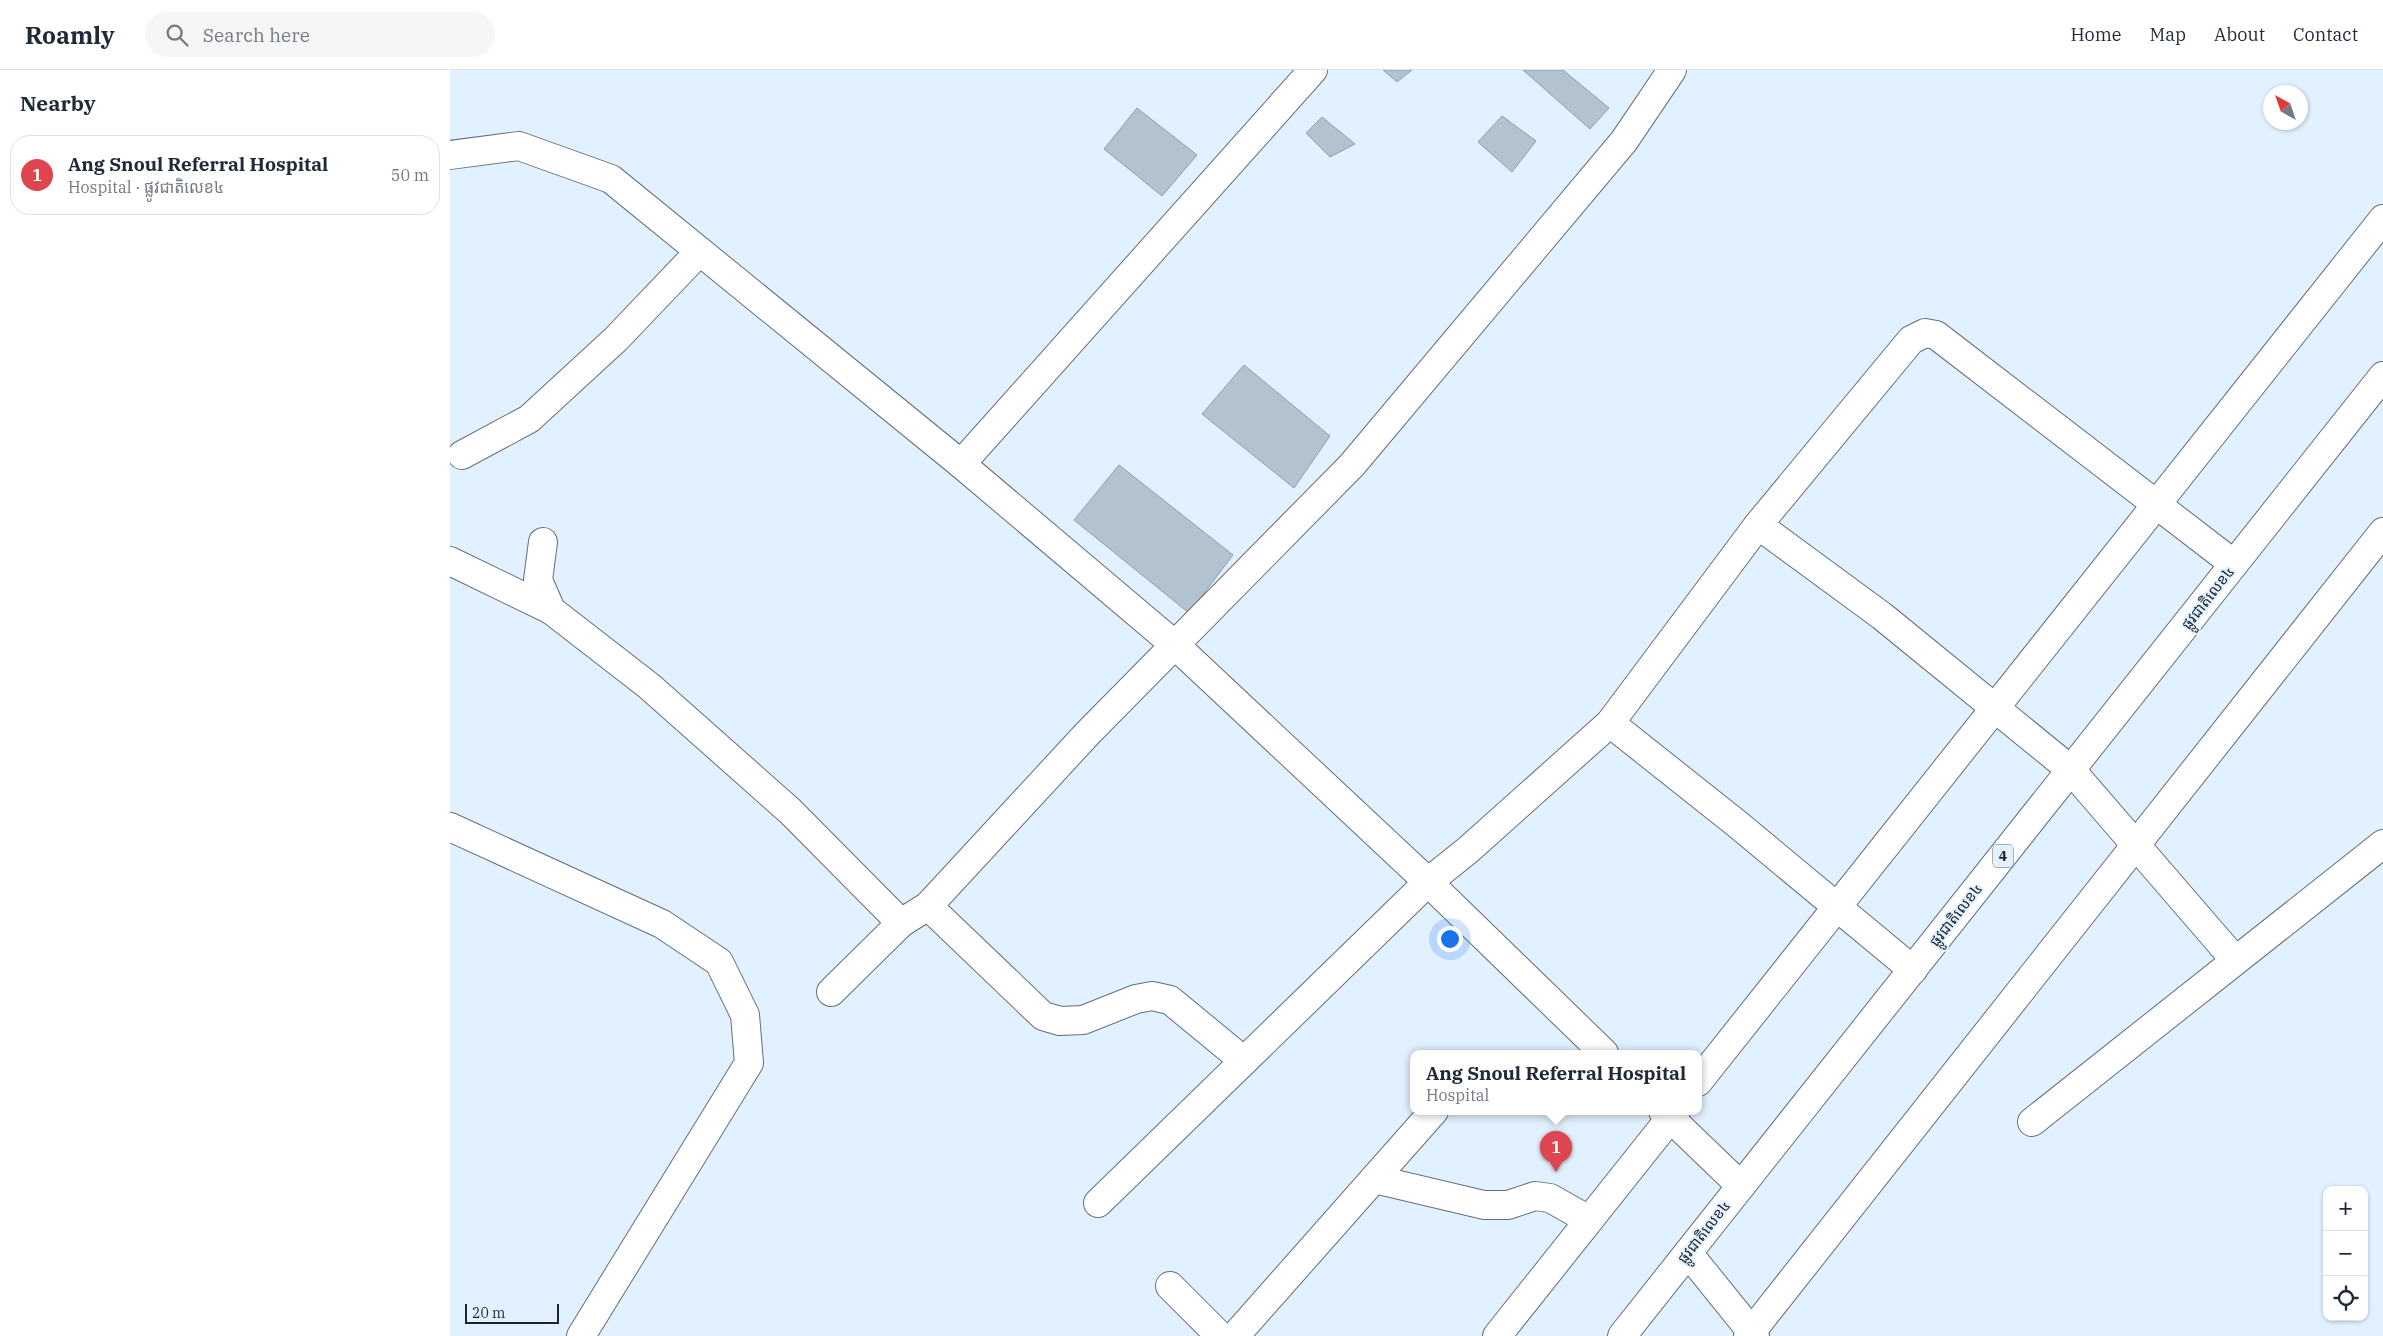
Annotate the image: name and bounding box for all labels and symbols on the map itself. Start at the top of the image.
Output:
north arrow [2263,85,2308,130]
street label: ផ្លូវជាតិលេខ៤ [2177,562,2242,636]
road number: 4 [1993,844,2013,868]
street label: ផ្លូវជាតិលេខ៤ [1925,879,1990,953]
your location [1437,926,1463,952]
pin: 1 [1540,1131,1572,1172]
street label: ផ្លូវជាតិលេខ៤ [1673,1196,1738,1270]
scale bar [465,1301,559,1324]

